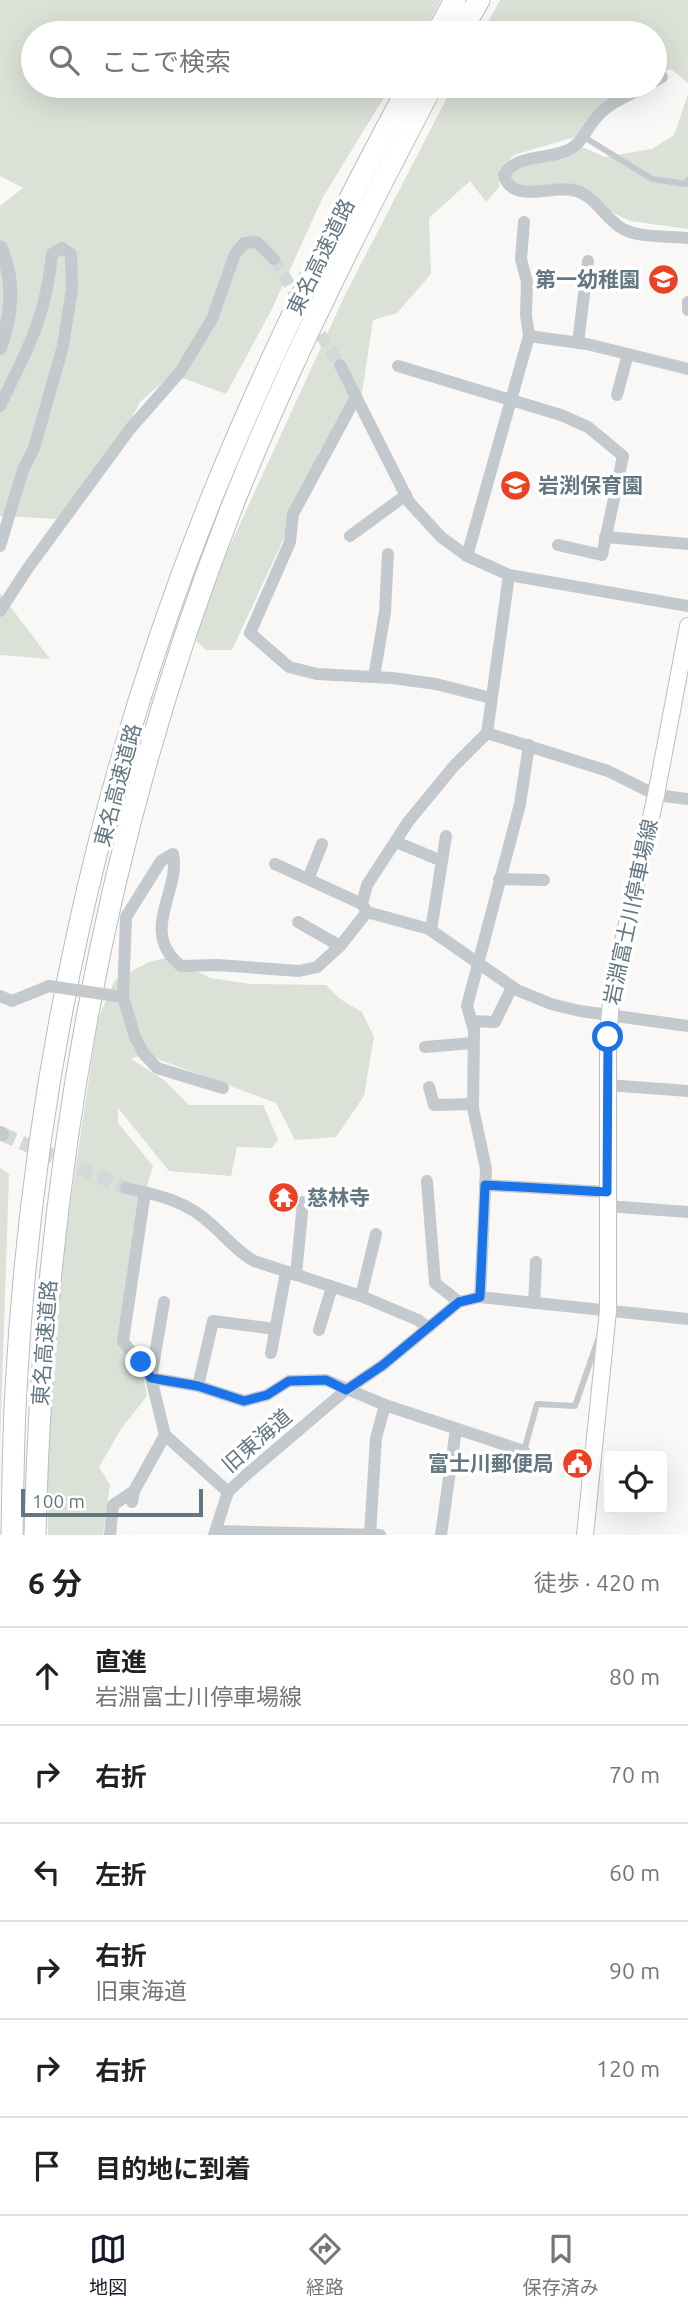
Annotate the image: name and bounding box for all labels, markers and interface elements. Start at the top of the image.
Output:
search box [21,21,667,98]
icon: search [45,41,83,79]
text: ここで検索 [101,47,231,76]
street label: 東名高速道路 [282,195,359,318]
school or university icon: 第一幼稚園 [646,263,680,297]
place label: 第一幼稚園 [535,267,640,291]
school or university icon: 岩渕保育園 [498,469,532,503]
place label: 岩渕保育園 [538,473,643,497]
street label: 東名高速道路 [89,721,145,849]
street label: 岩淵富士川停車場線 [599,817,661,1007]
route start [592,1021,623,1052]
temple icon: 慈林寺 [267,1181,301,1215]
place label: 慈林寺 [307,1185,370,1209]
street label: 東名高速道路 [28,1279,60,1407]
route end [125,1346,156,1377]
street label: 旧東海道 [217,1404,296,1477]
public building icon: 富士川郵便局 [560,1447,594,1481]
place label: 富士川郵便局 [428,1451,554,1475]
map controls [604,1451,667,1514]
button: locate [604,1451,667,1514]
scale bar [21,1486,203,1518]
text: 100 m [32,1490,85,1512]
text: 6 分 [28,1566,82,1600]
text: 徒歩 · 420 m [534,1570,660,1595]
text: 直進 [95,1647,147,1676]
icon: ahead [28,1657,66,1695]
text: 80 m [609,1664,660,1689]
text: 岩淵富士川停車場線 [95,1684,302,1709]
icon: right [28,1755,66,1793]
text: 右折 [95,1762,147,1791]
text: 70 m [609,1762,660,1787]
icon: left [28,1853,66,1891]
text: 左折 [95,1860,147,1889]
text: 60 m [609,1860,660,1885]
text: 右折 [95,1941,147,1970]
icon: right [28,1951,66,1989]
text: 90 m [609,1958,660,1983]
text: 旧東海道 [95,1978,187,2003]
icon: right [28,2049,66,2087]
text: 右折 [95,2056,147,2085]
text: 120 m [596,2056,660,2081]
icon: arrive [28,2147,66,2185]
text: 目的地に到着 [95,2154,251,2183]
tab: 地図 [89,2230,127,2299]
tab: 経路 [306,2230,344,2299]
tab: 保存済み [523,2230,599,2299]

